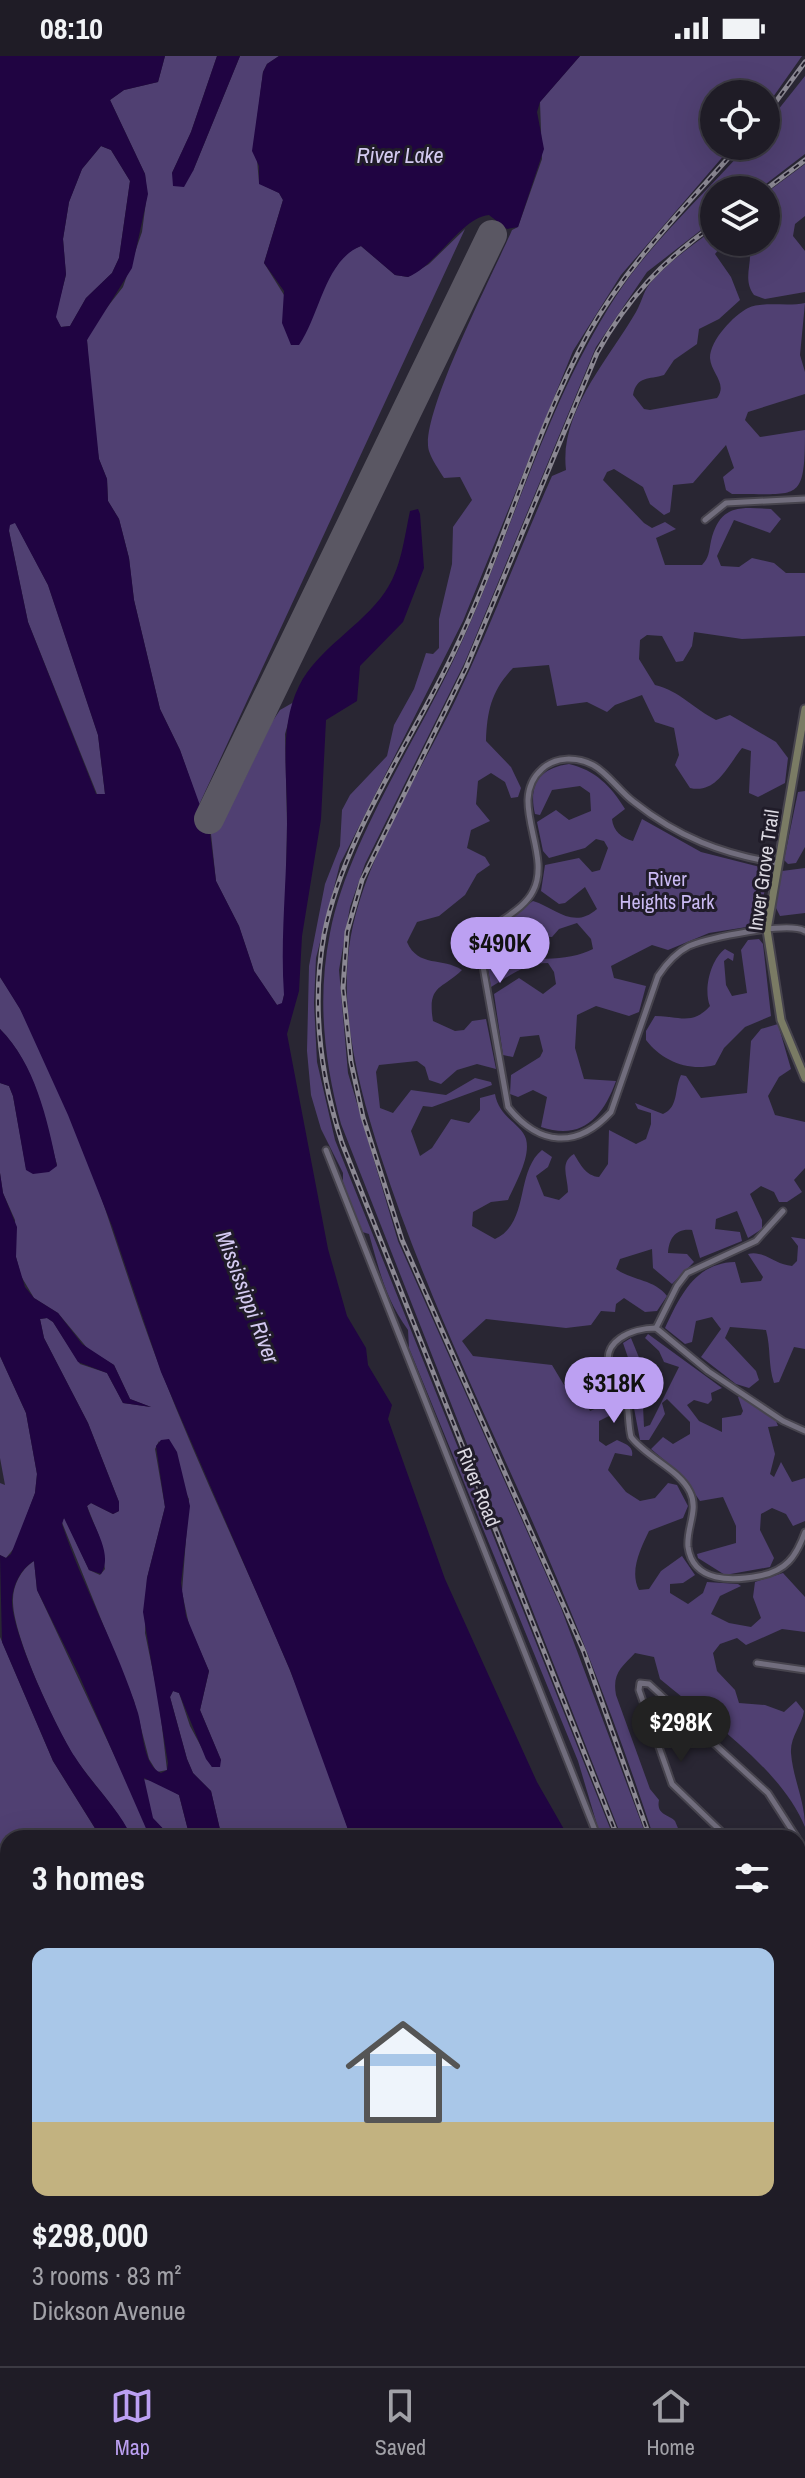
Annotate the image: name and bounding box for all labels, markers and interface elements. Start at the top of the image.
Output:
text: 08:10 [40,8,103,48]
map controls [700,80,780,256]
button: locate [700,80,780,160]
water label: River Lake [356,140,444,170]
button: layers [700,176,780,256]
street label: Inver Grove Trail [741,808,785,932]
park label: River Heights Park [620,865,715,915]
pin: $490K [444,917,556,985]
text: $490K [469,925,531,960]
water label: Mississippi River [209,1227,287,1368]
pin: $318K [558,1357,670,1425]
text: $318K [583,1365,645,1400]
street label: River Road [451,1443,507,1531]
pin: $298K [625,1696,737,1764]
text: $298K [650,1704,712,1739]
text: 3 homes [32,1855,145,1901]
icon: filters [730,1856,774,1900]
icon: home [331,2000,475,2144]
text: $298,000 [32,2212,148,2258]
text: 3 rooms · 83 m² [32,2258,181,2293]
text: Dickson Avenue [32,2293,186,2328]
tab: Map [110,2384,154,2462]
tab: Saved [375,2384,426,2462]
tab: Home [647,2384,695,2462]

